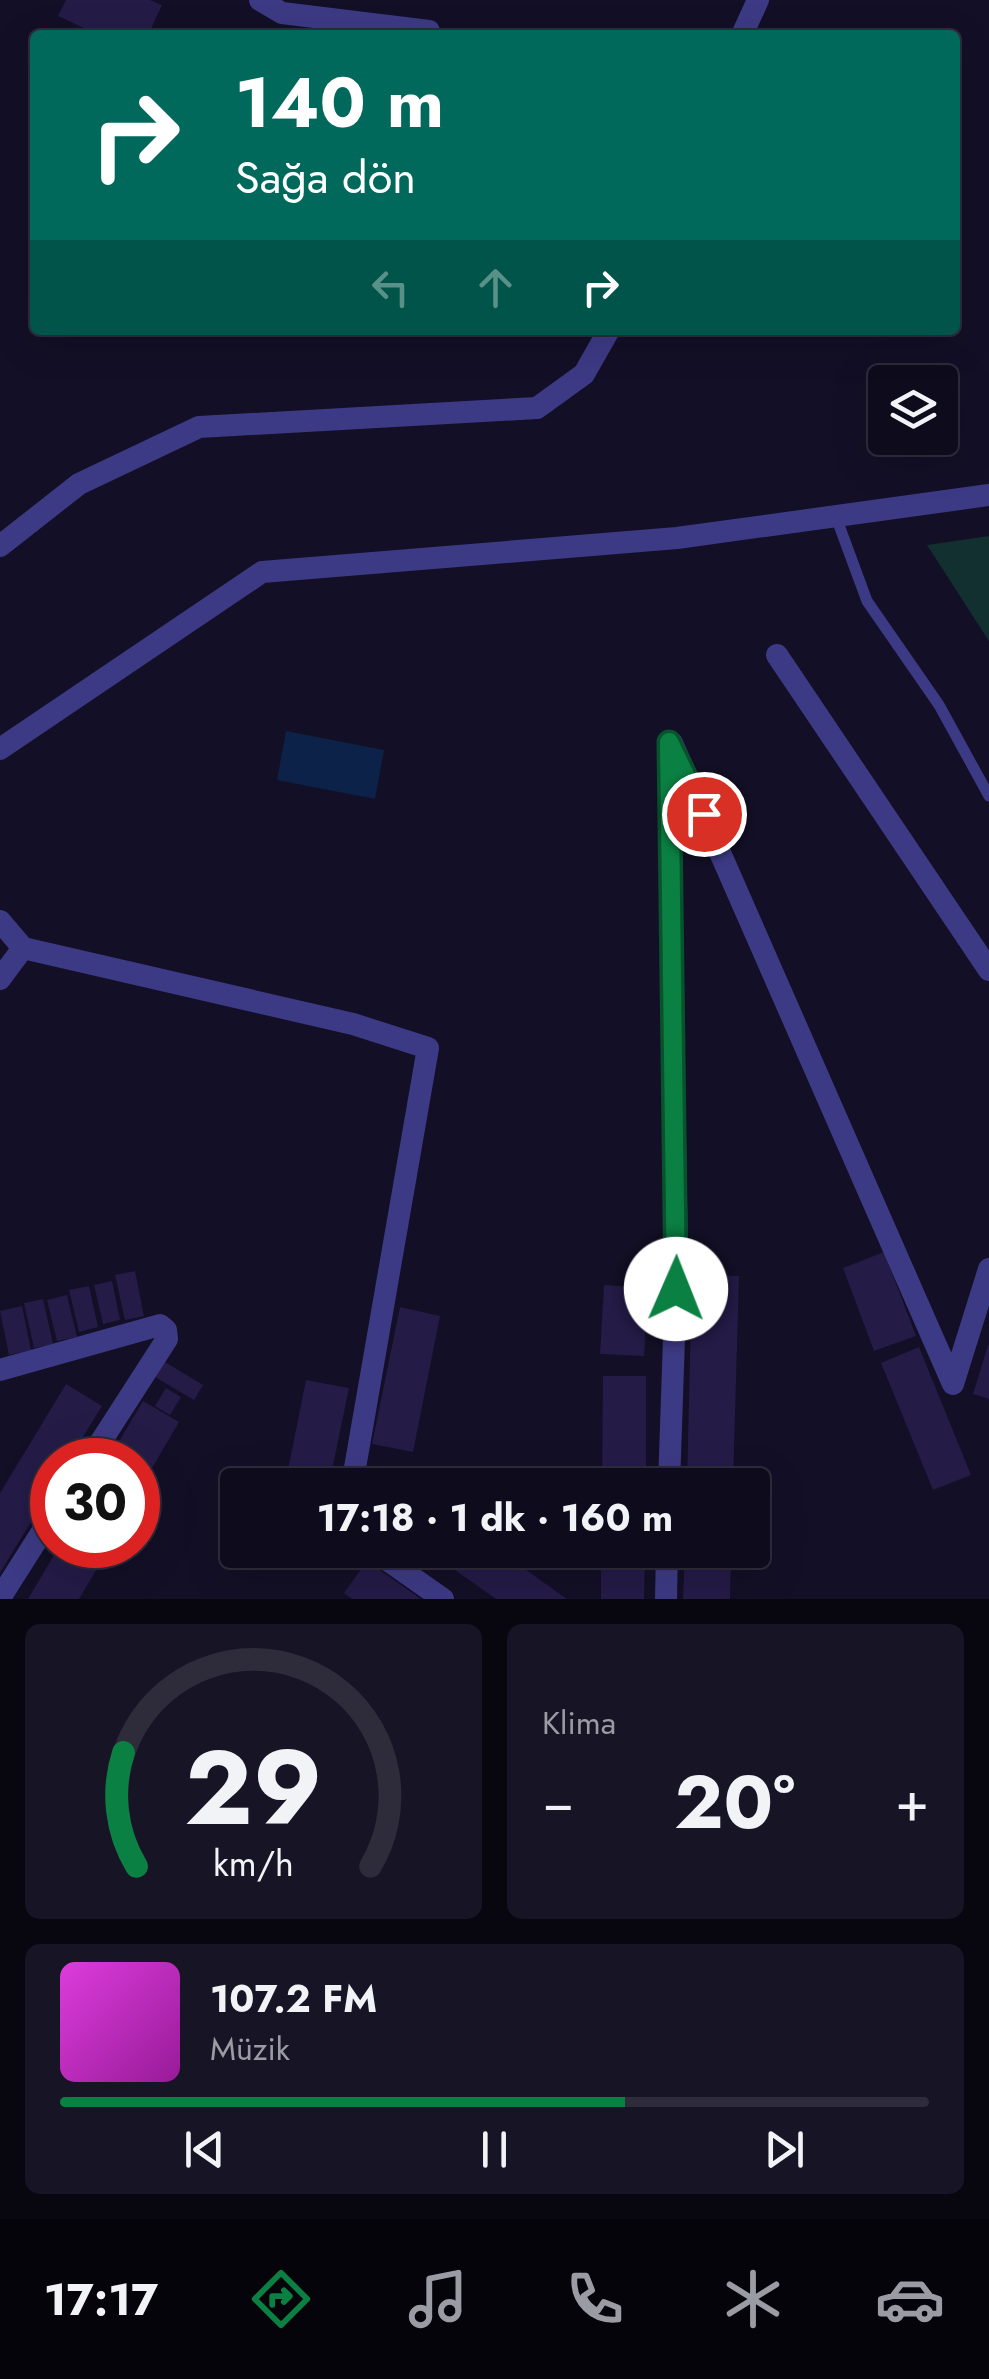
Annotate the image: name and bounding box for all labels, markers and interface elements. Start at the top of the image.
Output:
text: 140 m [235,52,444,153]
icon: right [70,70,200,200]
text: Sağa dön [235,145,416,210]
icon: left [363,260,418,315]
icon: ahead [468,260,523,315]
icon: right [573,260,628,315]
map controls [868,365,958,455]
button: layers [868,365,958,455]
pin [662,772,747,857]
icon: arrive [677,787,732,842]
position arrow [624,1237,728,1341]
speed limit sign: 30 [30,1438,160,1568]
text: 17:18 · 1 dk · 160 m [317,1490,673,1545]
text: Klima [542,1700,616,1746]
text: 29 [185,1713,322,1863]
text: 20° [674,1748,795,1856]
text: − [542,1762,574,1842]
text: + [895,1762,929,1842]
text: km/h [213,1838,294,1889]
text: 107.2 FM [210,1971,377,2026]
text: Müzik [210,2026,290,2072]
icon: previous [177,2122,232,2177]
icon: pause [467,2122,522,2177]
icon: next [757,2122,812,2177]
icon: directions [246,2264,316,2334]
icon: music [403,2264,473,2334]
icon: phone [560,2264,630,2334]
icon: climate [718,2264,788,2334]
icon: car [875,2264,945,2334]
text: 17:17 [44,2267,158,2332]

